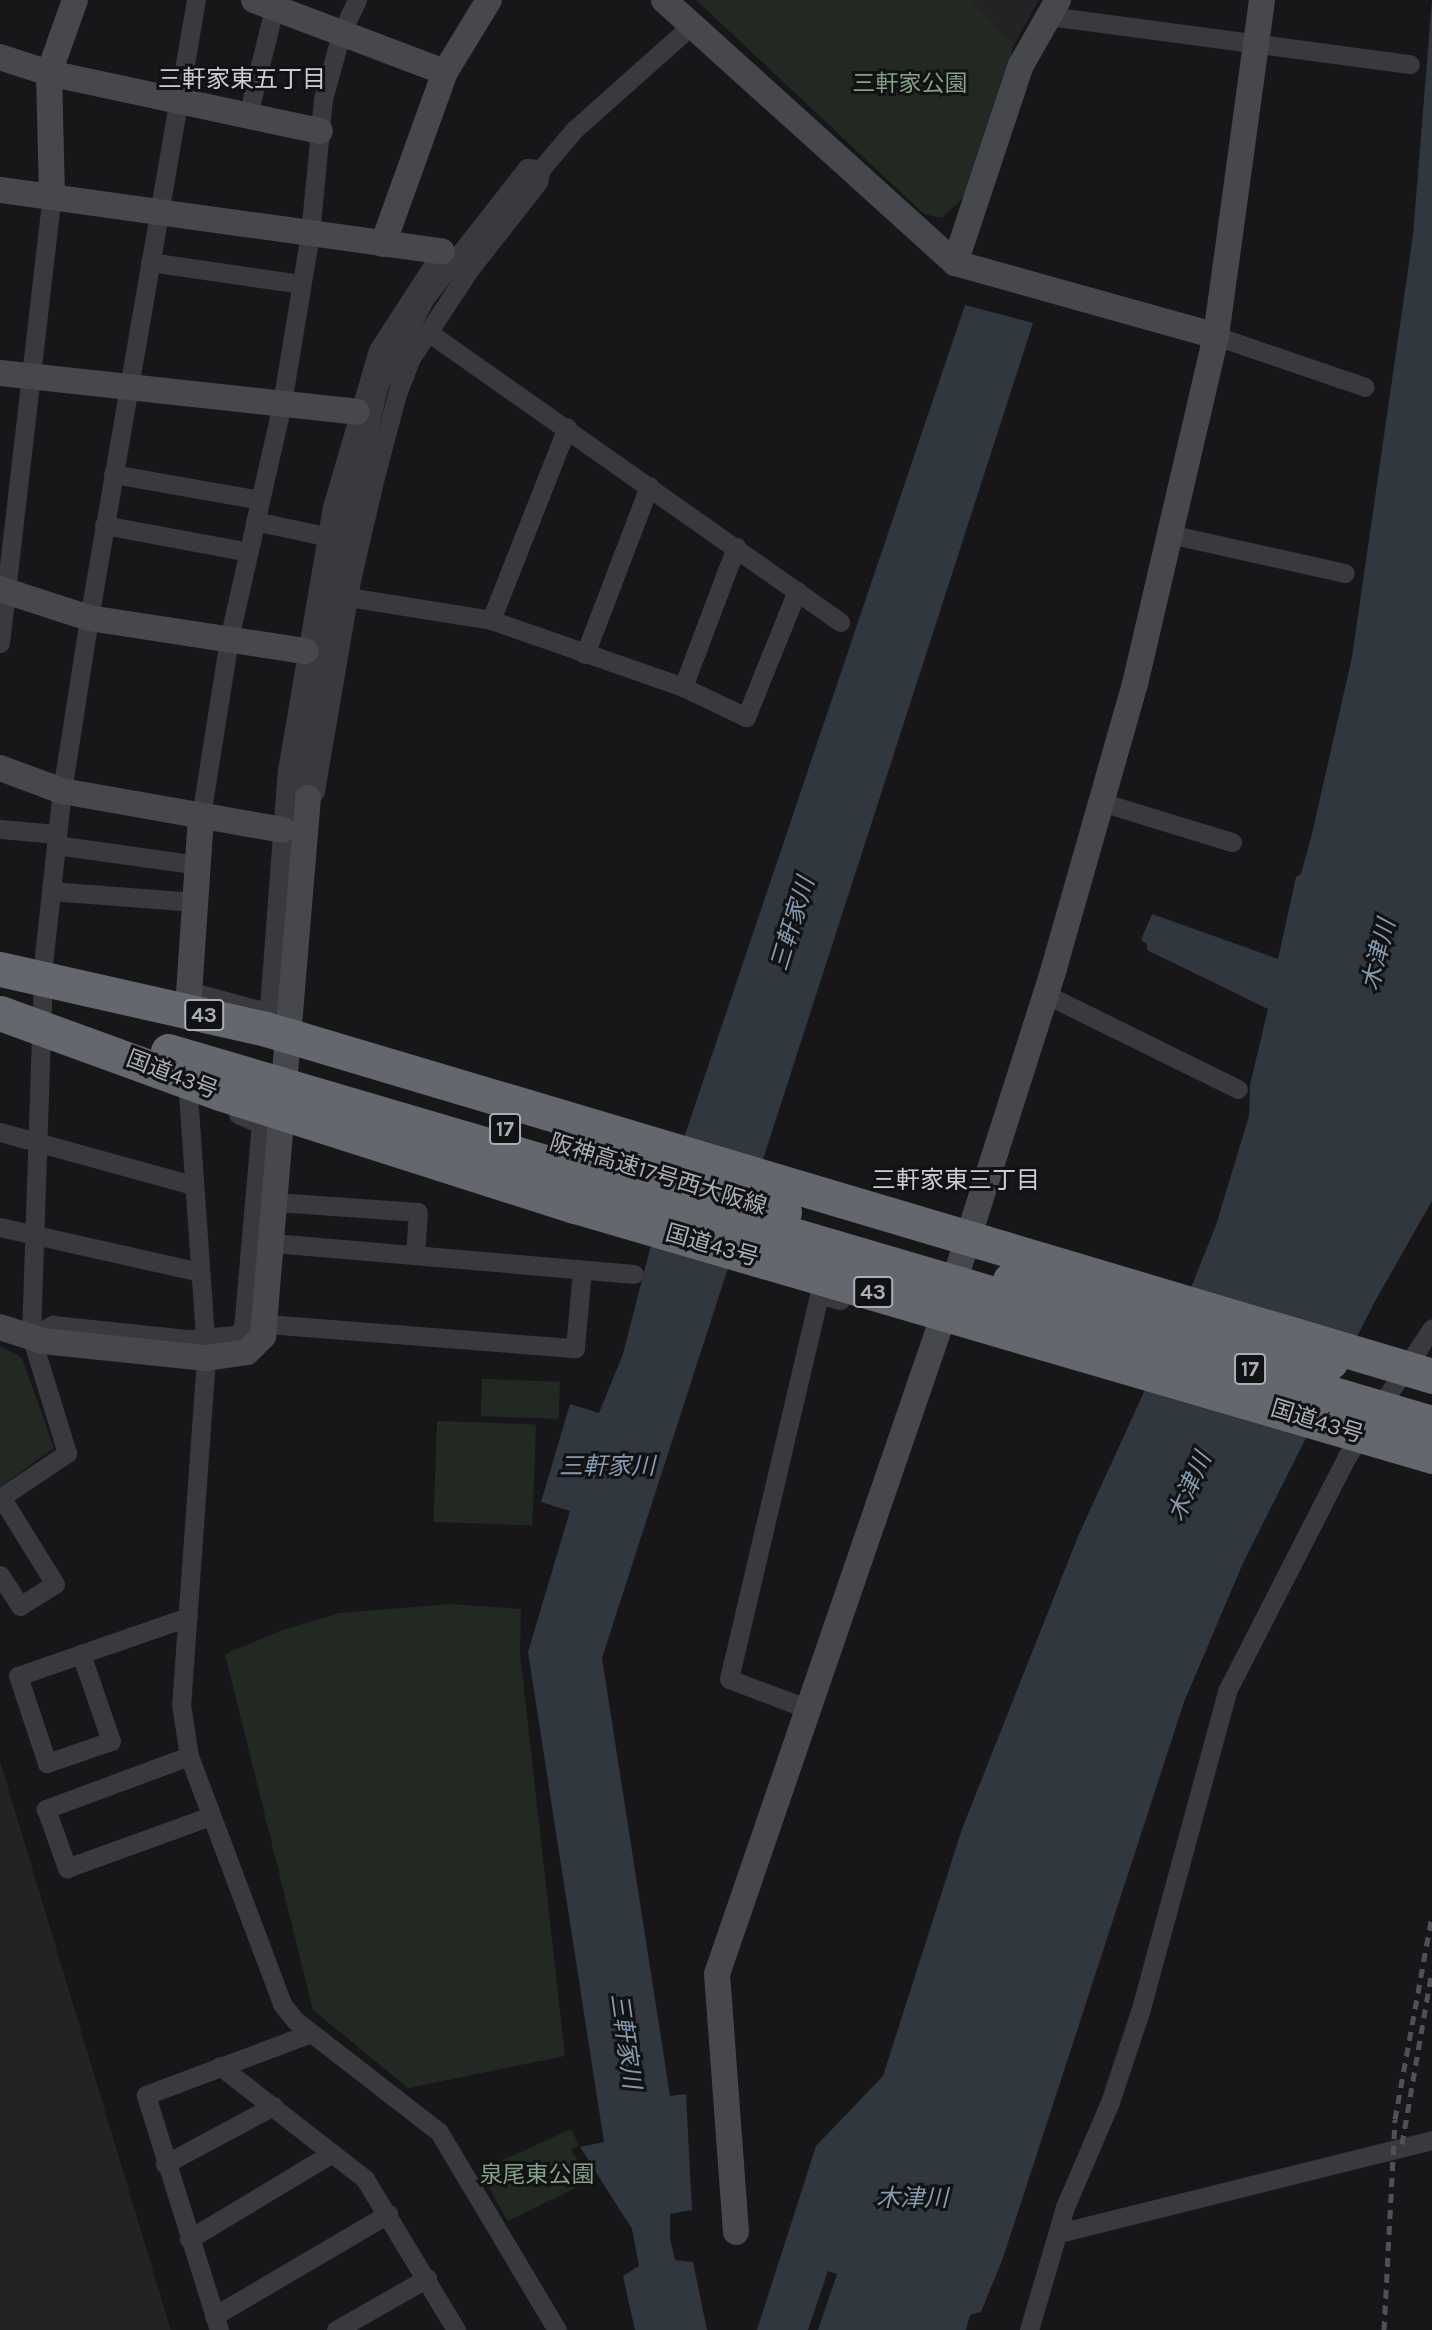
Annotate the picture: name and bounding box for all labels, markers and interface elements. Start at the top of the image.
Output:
district label: 三軒家東五丁目 [158,66,326,94]
park label: 三軒家公園 [853,70,967,98]
water label: 三軒家川 [765,874,821,974]
water label: 木津川 [1356,917,1402,993]
road number: 43 [183,998,225,1032]
street label: 国道43号 [123,1045,221,1105]
road number: 17 [488,1112,522,1146]
street label: 阪神高速17号西大阪線 [546,1129,770,1221]
district label: 三軒家東三丁目 [872,1167,1040,1195]
street label: 国道43号 [662,1220,762,1272]
road number: 43 [852,1274,894,1310]
road number: 17 [1232,1352,1268,1386]
street label: 国道43号 [1267,1395,1367,1449]
water label: 木津川 [1162,1448,1218,1526]
water label: 三軒家川 [559,1453,655,1481]
water label: 三軒家川 [604,1991,646,2091]
park label: 泉尾東公園 [480,2161,594,2189]
water label: 木津川 [876,2185,948,2213]

